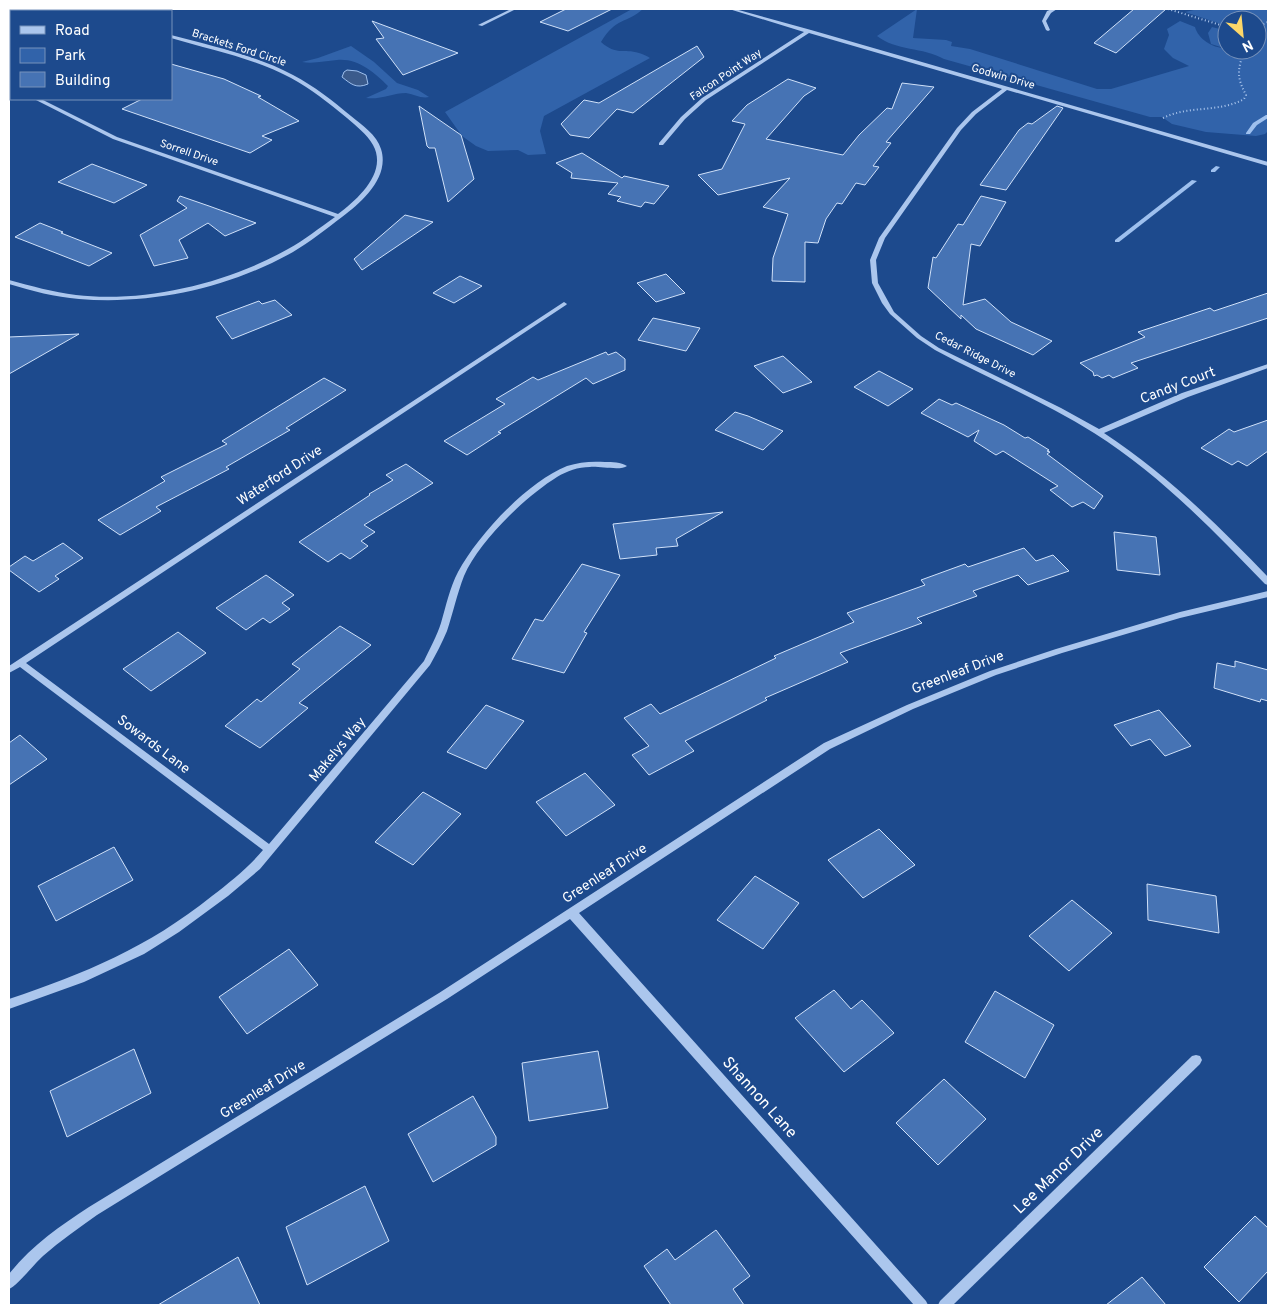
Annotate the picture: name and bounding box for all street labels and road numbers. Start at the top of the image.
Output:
street label: Brackets Ford Circle [190,26,288,70]
street label: Falcon Point Way [688,46,765,104]
street label: Godwin Drive [970,61,1037,93]
street label: Sorrell Drive [158,136,220,170]
street label: Cedar Ridge Drive [932,329,1018,382]
street label: Candy Court [1138,364,1218,408]
street label: Waterford Drive [234,442,326,510]
street label: Greenleaf Drive [909,648,1007,698]
street label: Sowards Lane [113,712,193,778]
street label: Makelys Way [306,714,370,786]
street label: Greenleaf Drive [559,840,651,908]
street label: Shannon Lane [717,1053,801,1143]
street label: Greenleaf Drive [217,1057,309,1123]
street label: Lee Manor Drive [1010,1123,1108,1219]

